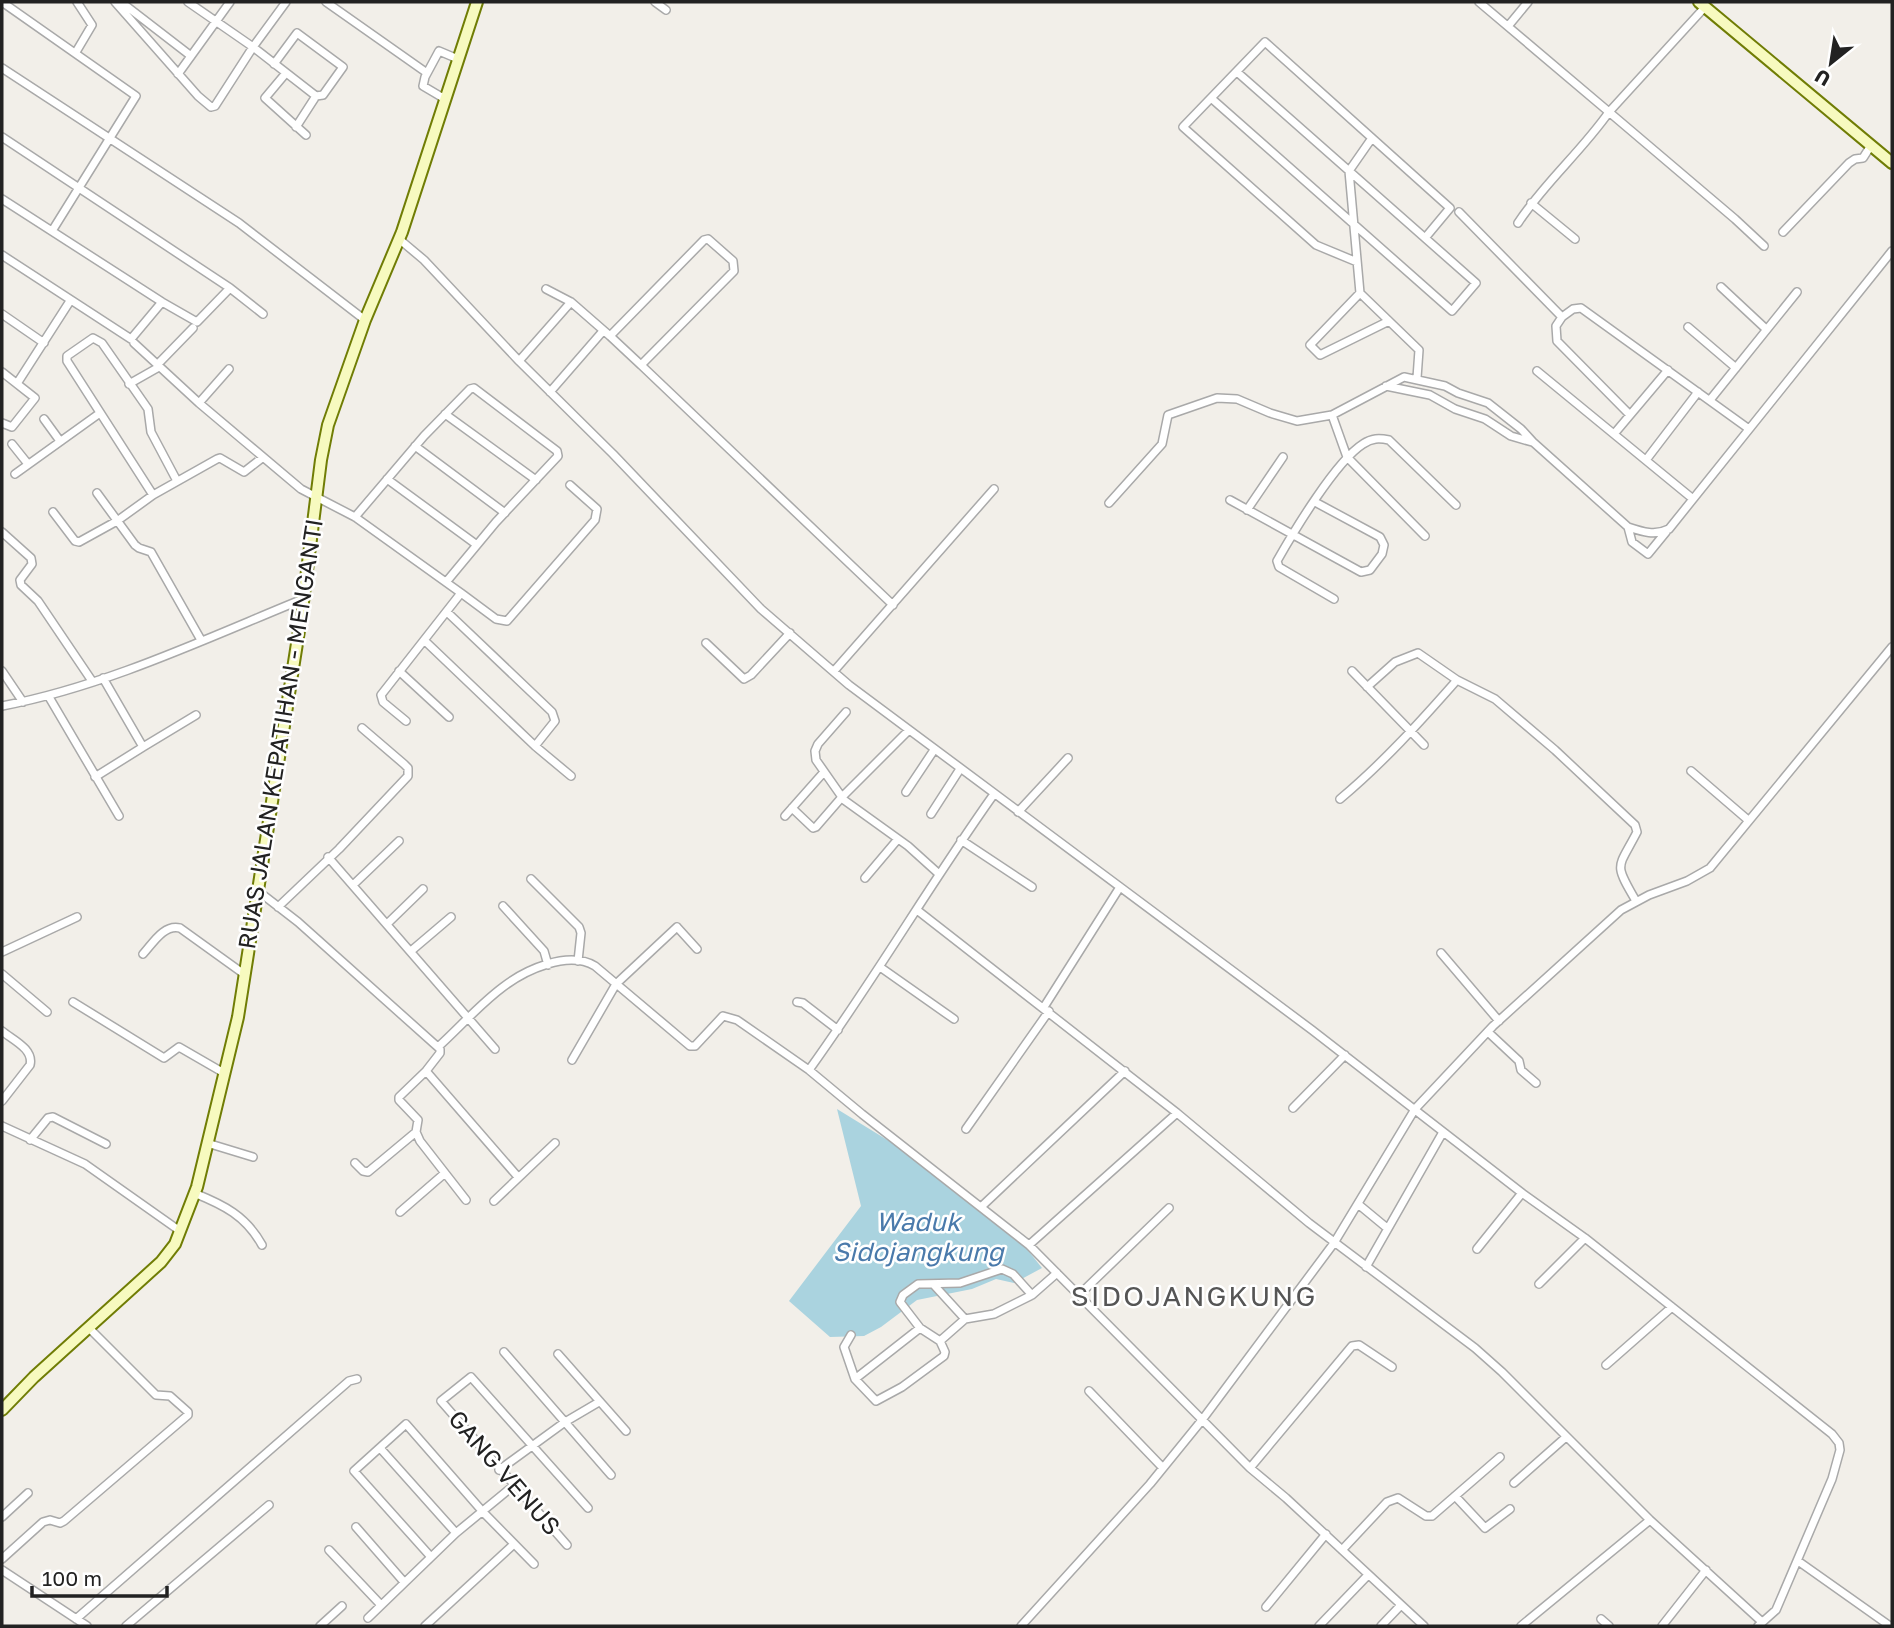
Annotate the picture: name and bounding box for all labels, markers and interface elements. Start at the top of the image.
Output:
north arrow [1796,28,1866,98]
text: U [1810,65,1834,92]
street label: RUAS JALAN KEPATIHAN - MENGANTI [231,516,328,951]
water label: Waduk Sidojangkung [832,1206,1006,1267]
district label: SIDOJANGKUNG [1071,1279,1317,1312]
street label: GANG VENUS [443,1404,567,1540]
scale bar [32,1554,166,1598]
text: 100 m [42,1565,102,1591]

